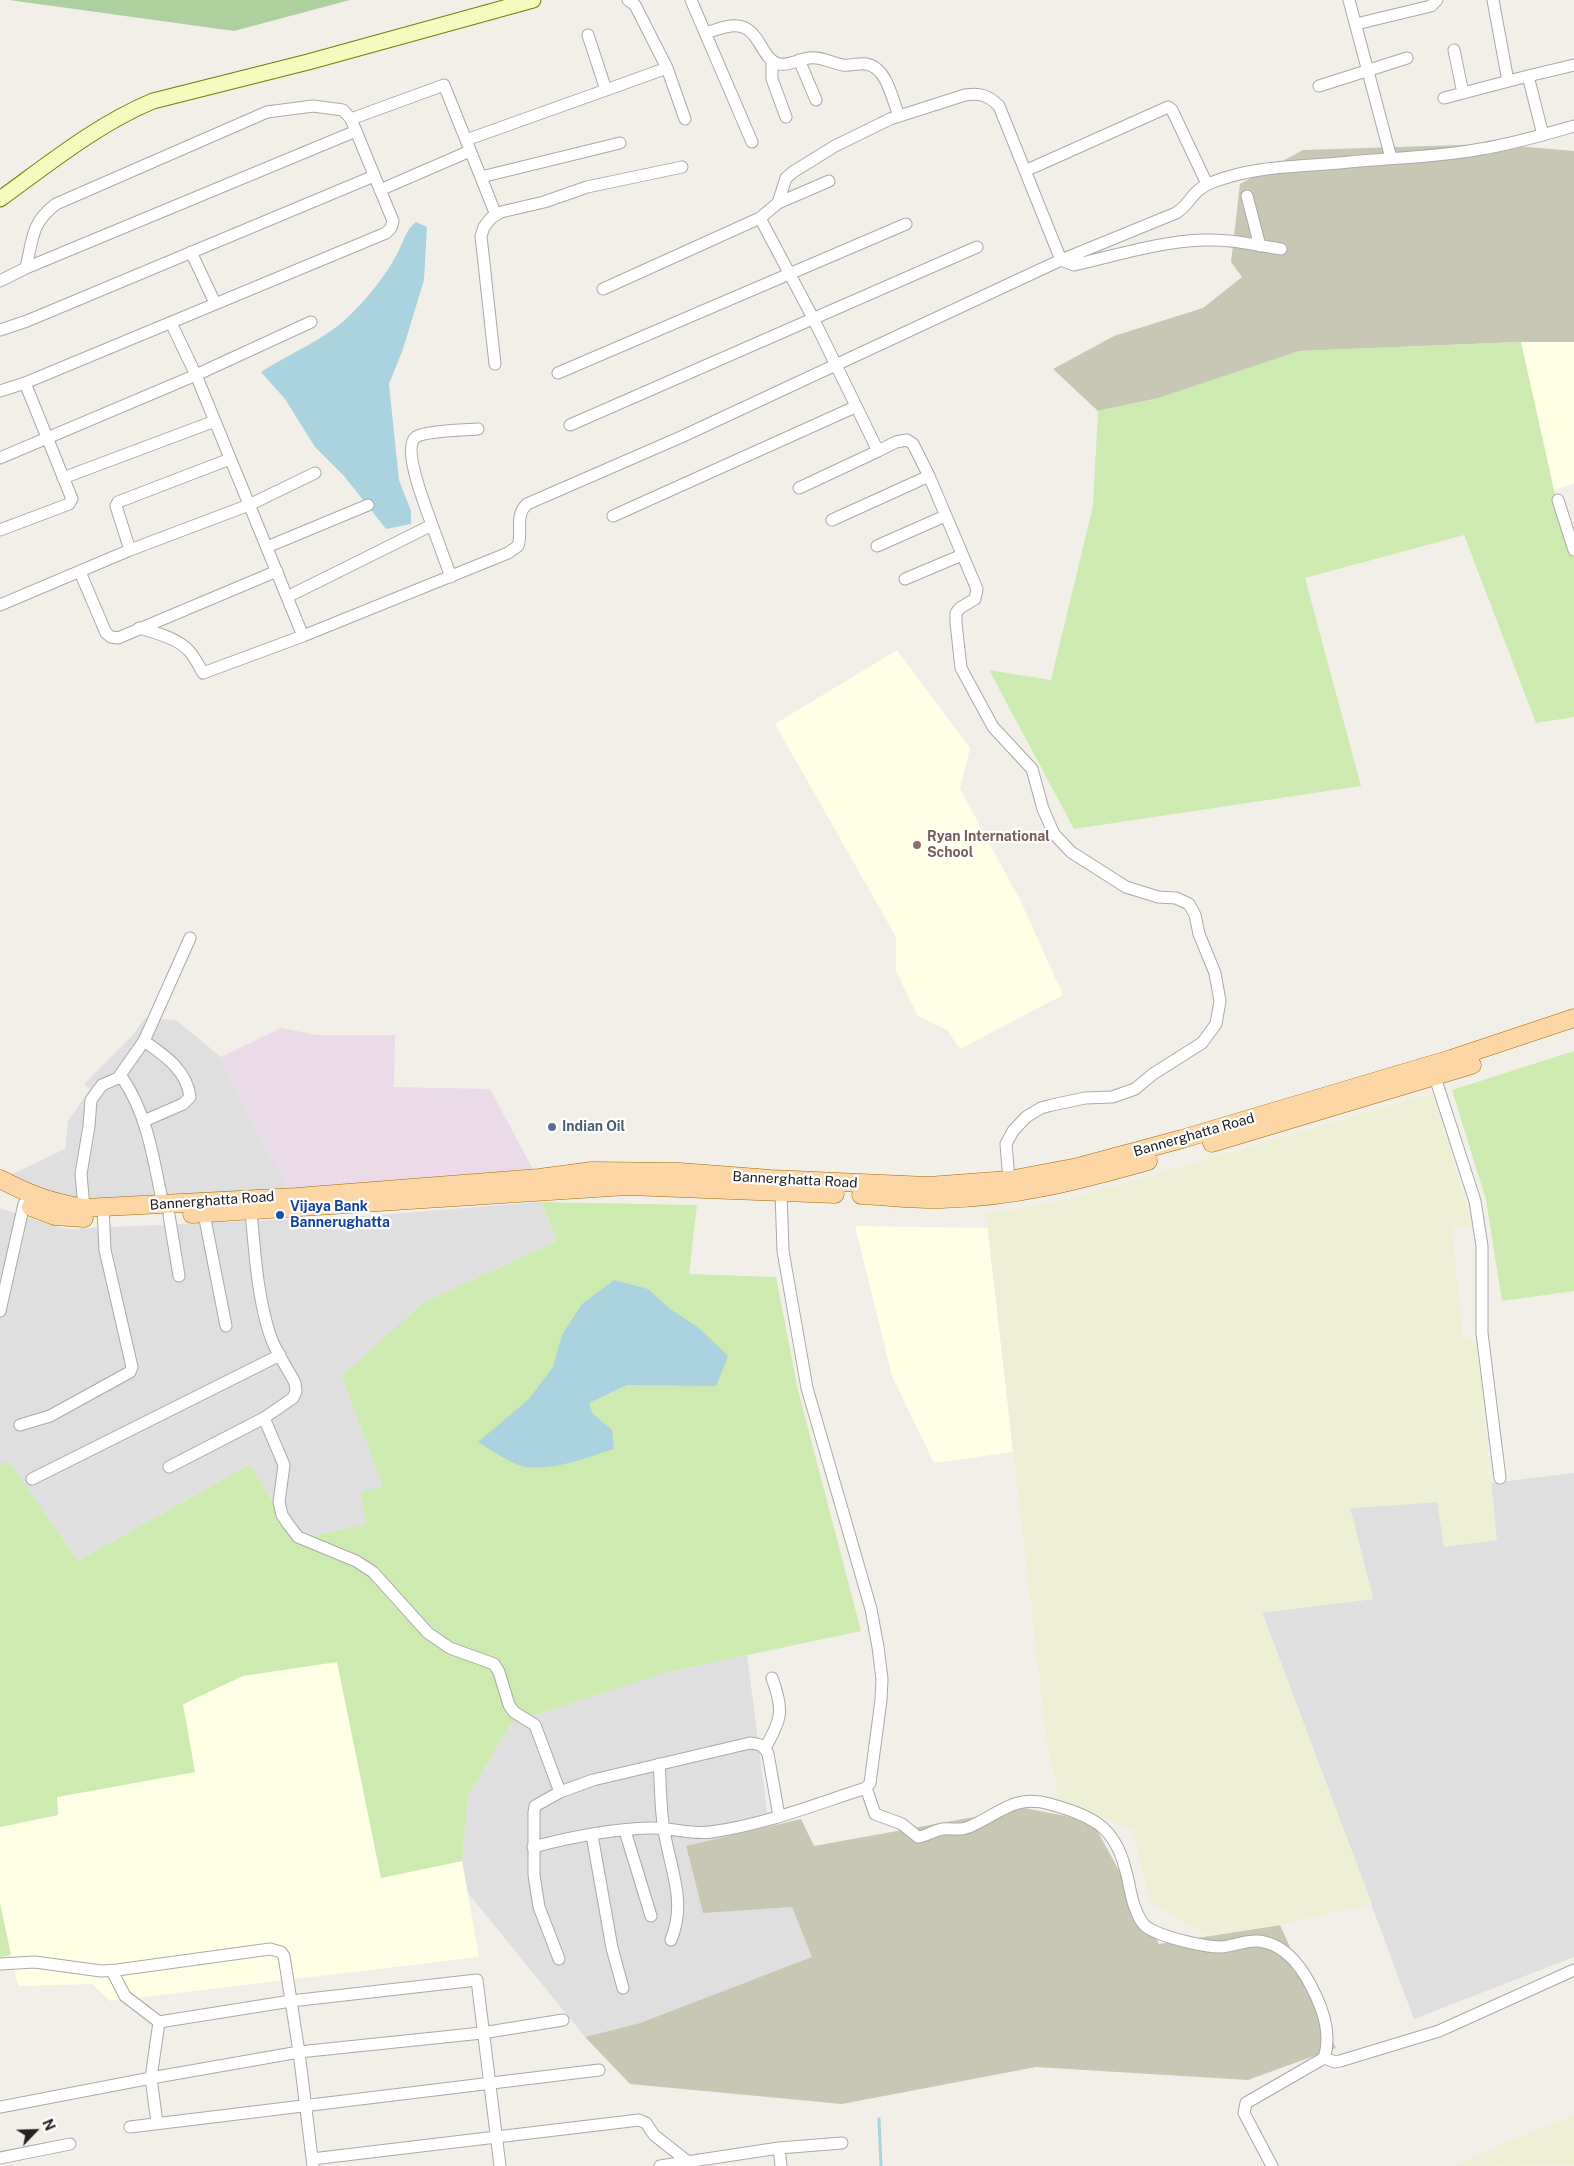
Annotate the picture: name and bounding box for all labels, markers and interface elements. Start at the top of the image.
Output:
place label: Ryan International School [927,829,1050,862]
marker: Ryan International School [911,839,923,851]
street label: Bannerghatta Road [1132,1110,1256,1160]
place label: Indian Oil [562,1119,625,1135]
marker: Indian Oil [546,1121,558,1133]
street label: Bannerghatta Road [732,1168,858,1192]
street label: Bannerghatta Road [149,1188,275,1214]
place label: Vijaya Bank Bannerughatta [290,1199,390,1232]
marker: Vijaya Bank Bannerughatta [274,1209,286,1221]
north arrow [10,2106,60,2156]
text: N [39,2117,58,2133]

